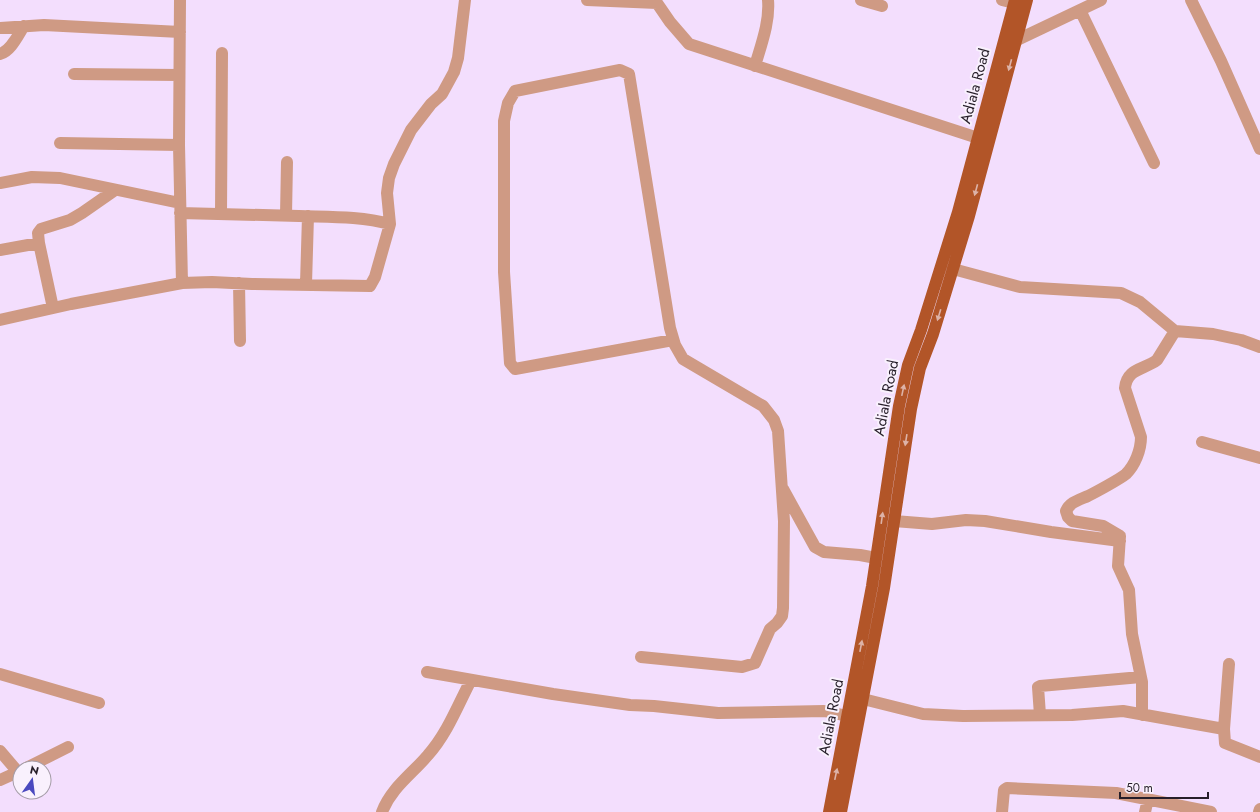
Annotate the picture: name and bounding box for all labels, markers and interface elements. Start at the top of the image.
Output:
street label: Adiala Road [954,46,996,126]
one-way arrow [1007,59,1013,71]
one-way arrow [973,185,979,197]
one-way arrow [936,309,942,321]
street label: Adiala Road [868,358,904,438]
one-way arrow [900,383,906,396]
one-way arrow [903,434,909,446]
one-way arrow [879,512,885,524]
one-way arrow [858,640,864,652]
street label: Adiala Road [813,677,849,757]
north arrow [12,760,52,800]
text: N [28,761,41,779]
one-way arrow [834,768,840,780]
scale bar [1120,774,1208,800]
text: 50 m [1126,779,1153,797]

